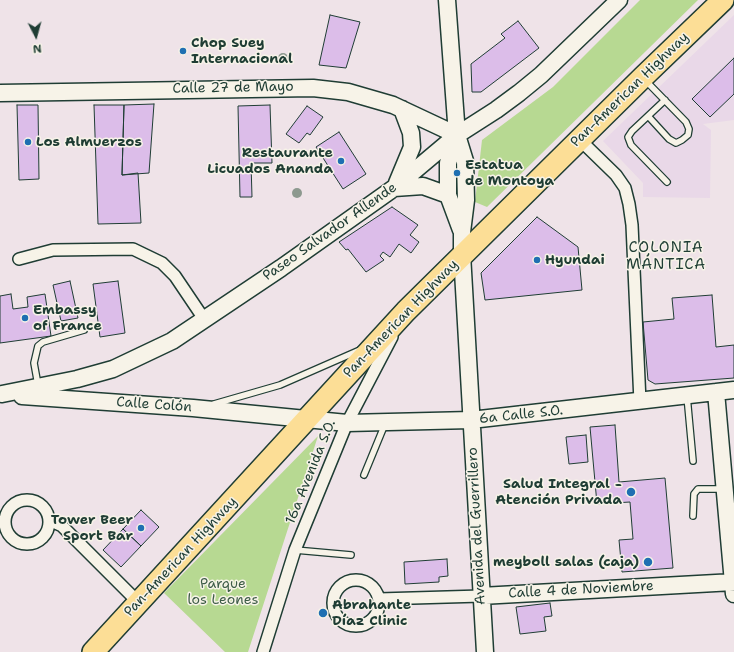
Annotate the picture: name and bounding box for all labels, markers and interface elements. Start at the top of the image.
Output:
north arrow [16,16,56,56]
street label: Pan-American Highway [567,29,693,151]
place label: Chop Suey Internacional [191,35,293,68]
text: N [32,41,42,56]
marker: Chop Suey Internacional [178,46,188,56]
street label: Calle 27 de Mayo [172,79,294,97]
place label: Los Almuerzos [36,134,142,150]
marker: Los Almuerzos [23,137,33,147]
place label: Restaurante Licuados Ananda [207,145,333,178]
marker: Restaurante Licuados Ananda [336,156,346,166]
place label: Estatua de Montoya [465,157,554,190]
marker: Estatua de Montoya [452,168,462,178]
street label: Paseo Salvador Allende [260,179,400,285]
district label: COLONIA MÁNTICA [626,239,706,274]
place label: Hyundai [545,252,605,268]
marker: Hyundai [532,255,542,265]
street label: Pan-American Highway [340,256,462,382]
place label: Embassy of France [33,302,102,334]
marker: Embassy of France [20,313,30,323]
street label: Calle Colón [116,394,192,416]
street label: 6a Calle S.O. [478,402,564,428]
street label: 16a Avenida S.O. [282,417,340,527]
street label: Avenida del Guerrillero [464,447,490,605]
place label: Salud Integral - Atención Privada [495,476,622,508]
marker: Salud Integral - Atención Privada [625,486,637,498]
street label: Pan-American Highway [121,494,241,620]
place label: Tower Beer Sport Bar [51,512,133,544]
marker: Tower Beer Sport Bar [136,523,146,533]
place label: meyboll salas (caja) [493,554,639,570]
marker: meyboll salas (caja) [642,556,654,568]
park label: Parque los Leones [188,576,258,608]
street label: Calle 4 de Noviembre [508,578,654,602]
place label: Abrahante Díaz Clinic [332,597,411,630]
marker: Abrahante Díaz Clinic [317,607,329,619]

